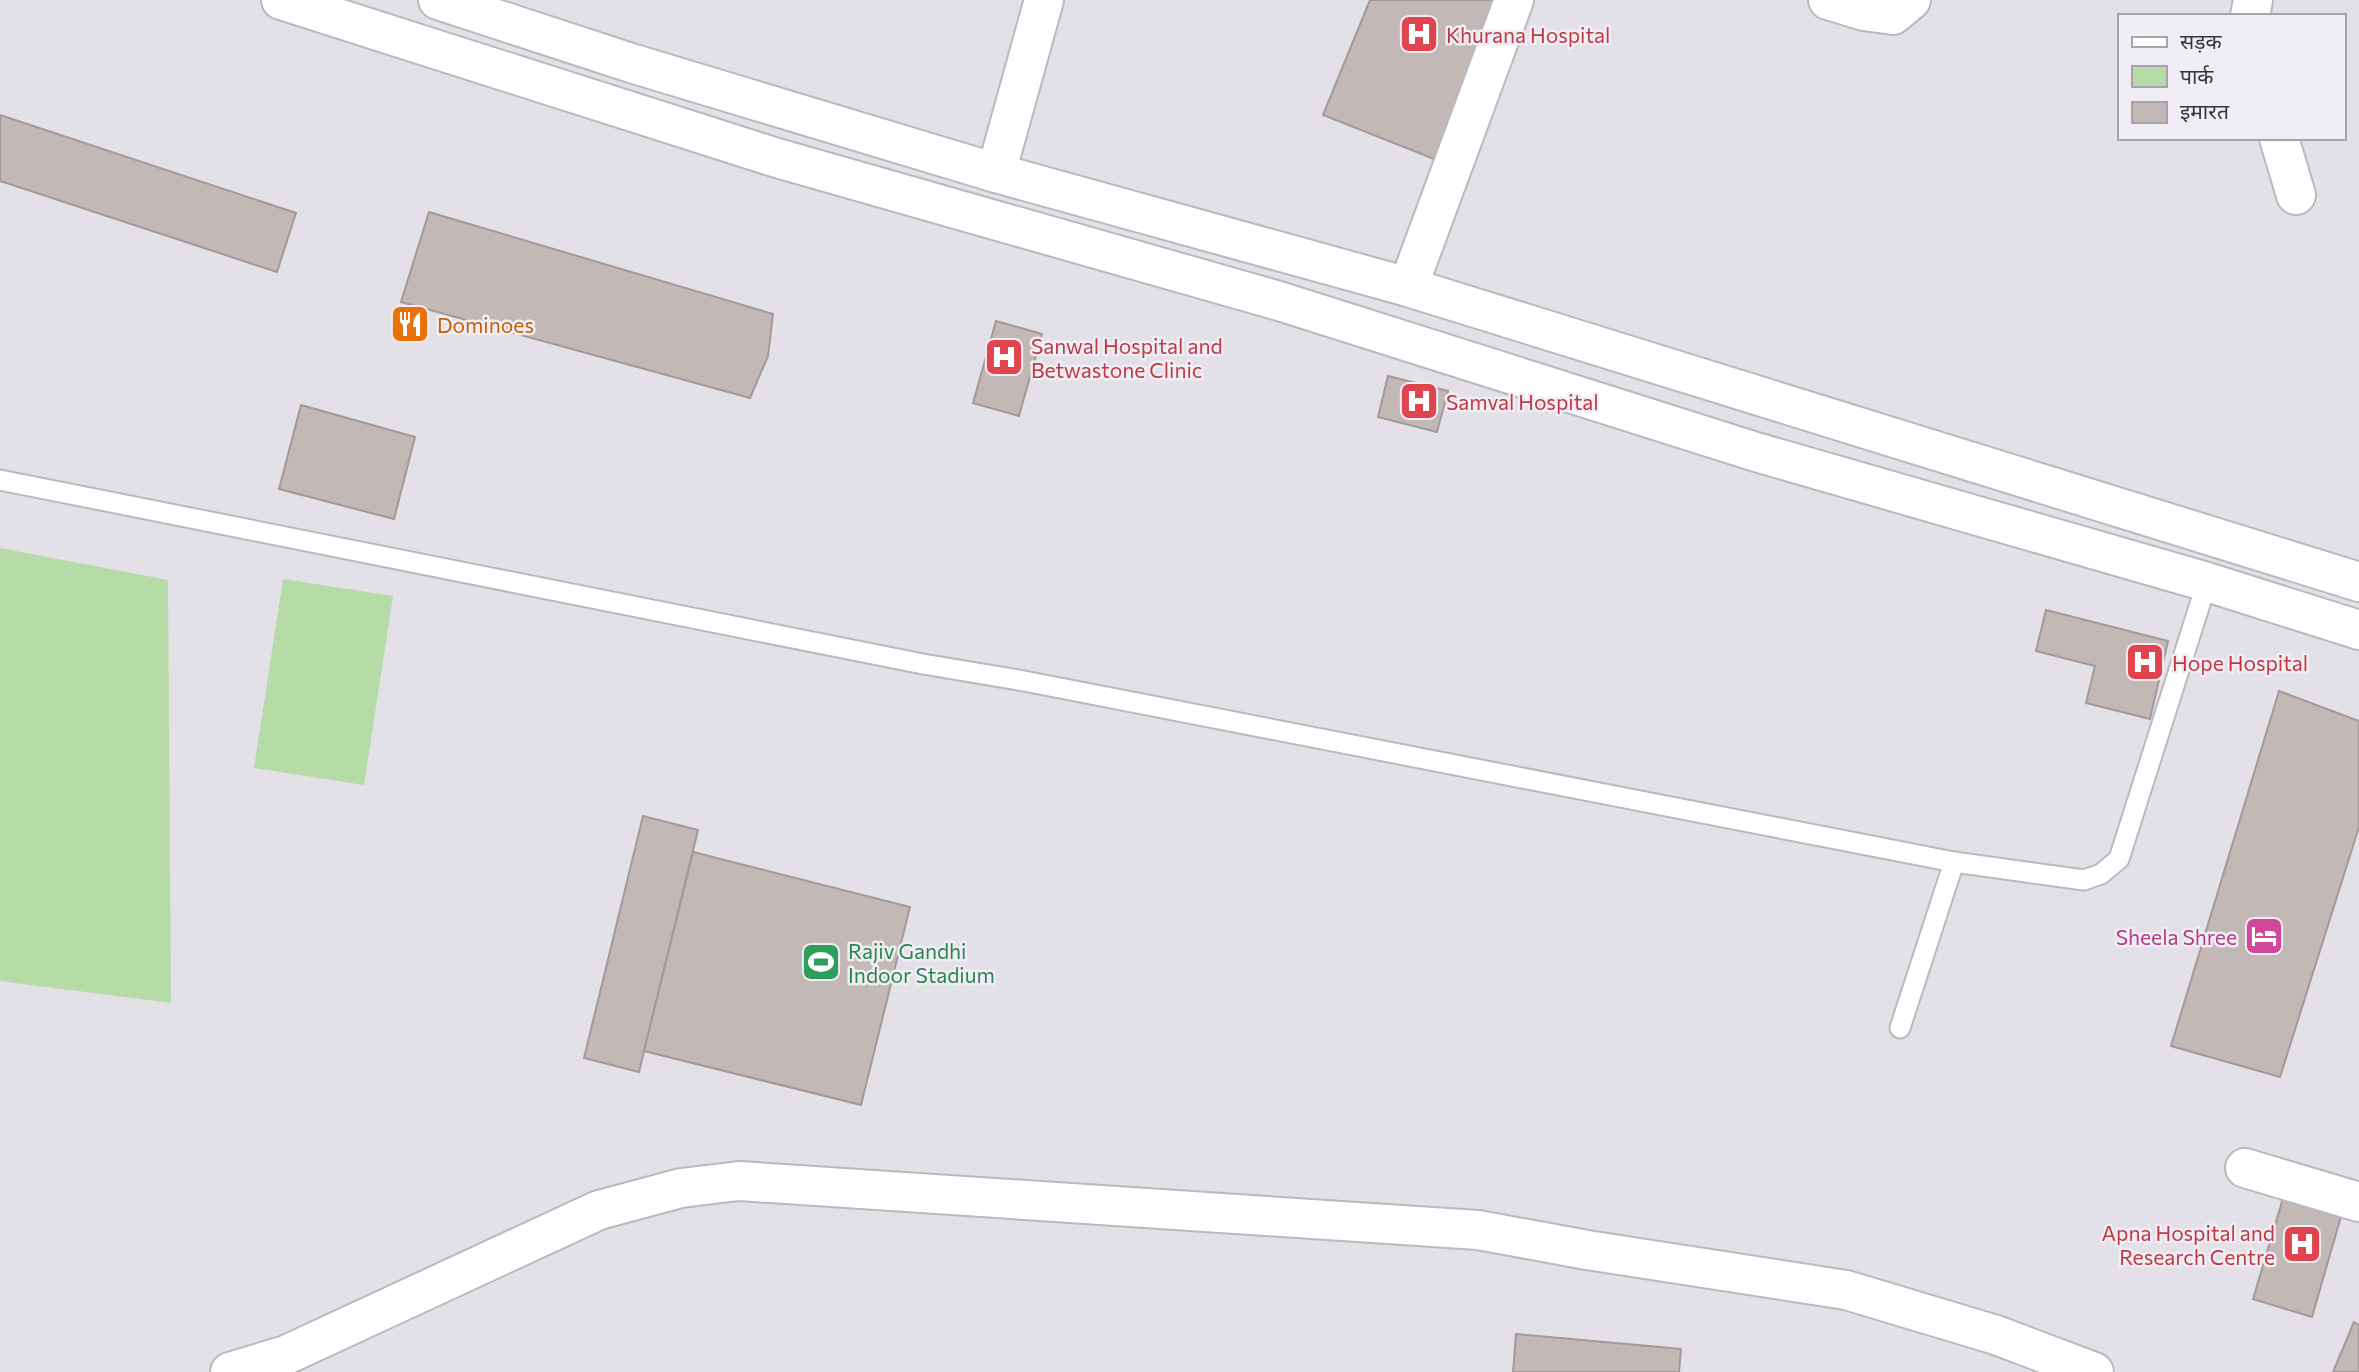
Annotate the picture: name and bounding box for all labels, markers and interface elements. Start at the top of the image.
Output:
hospital icon: Khurana Hospital [1398,13,1440,55]
legend [2118,14,2345,140]
place label: Khurana Hospital [1446,22,1610,47]
text: सड़क [2180,28,2222,53]
text: पार्क [2180,63,2214,88]
text: इमारत [2180,98,2230,123]
restaurant icon: Dominoes [389,303,431,345]
place label: Dominoes [437,312,534,337]
place label: Sanwal Hospital and Betwastone Clinic [1031,333,1223,382]
hospital icon: Sanwal Hospital and Betwastone Clinic [983,336,1025,378]
hospital icon: Samval Hospital [1398,380,1440,422]
place label: Samval Hospital [1446,389,1599,414]
hospital icon: Hope Hospital [2124,641,2166,683]
place label: Hope Hospital [2172,650,2308,675]
hotel icon: Sheela Shree [2243,915,2285,957]
place label: Sheela Shree [2116,924,2237,949]
place label: Rajiv Gandhi Indoor Stadium [848,938,995,987]
sports icon: Rajiv Gandhi Indoor Stadium [800,941,842,983]
place label: Apna Hospital and Research Centre [2102,1220,2275,1269]
hospital icon: Apna Hospital and Research Centre [2281,1223,2323,1265]

